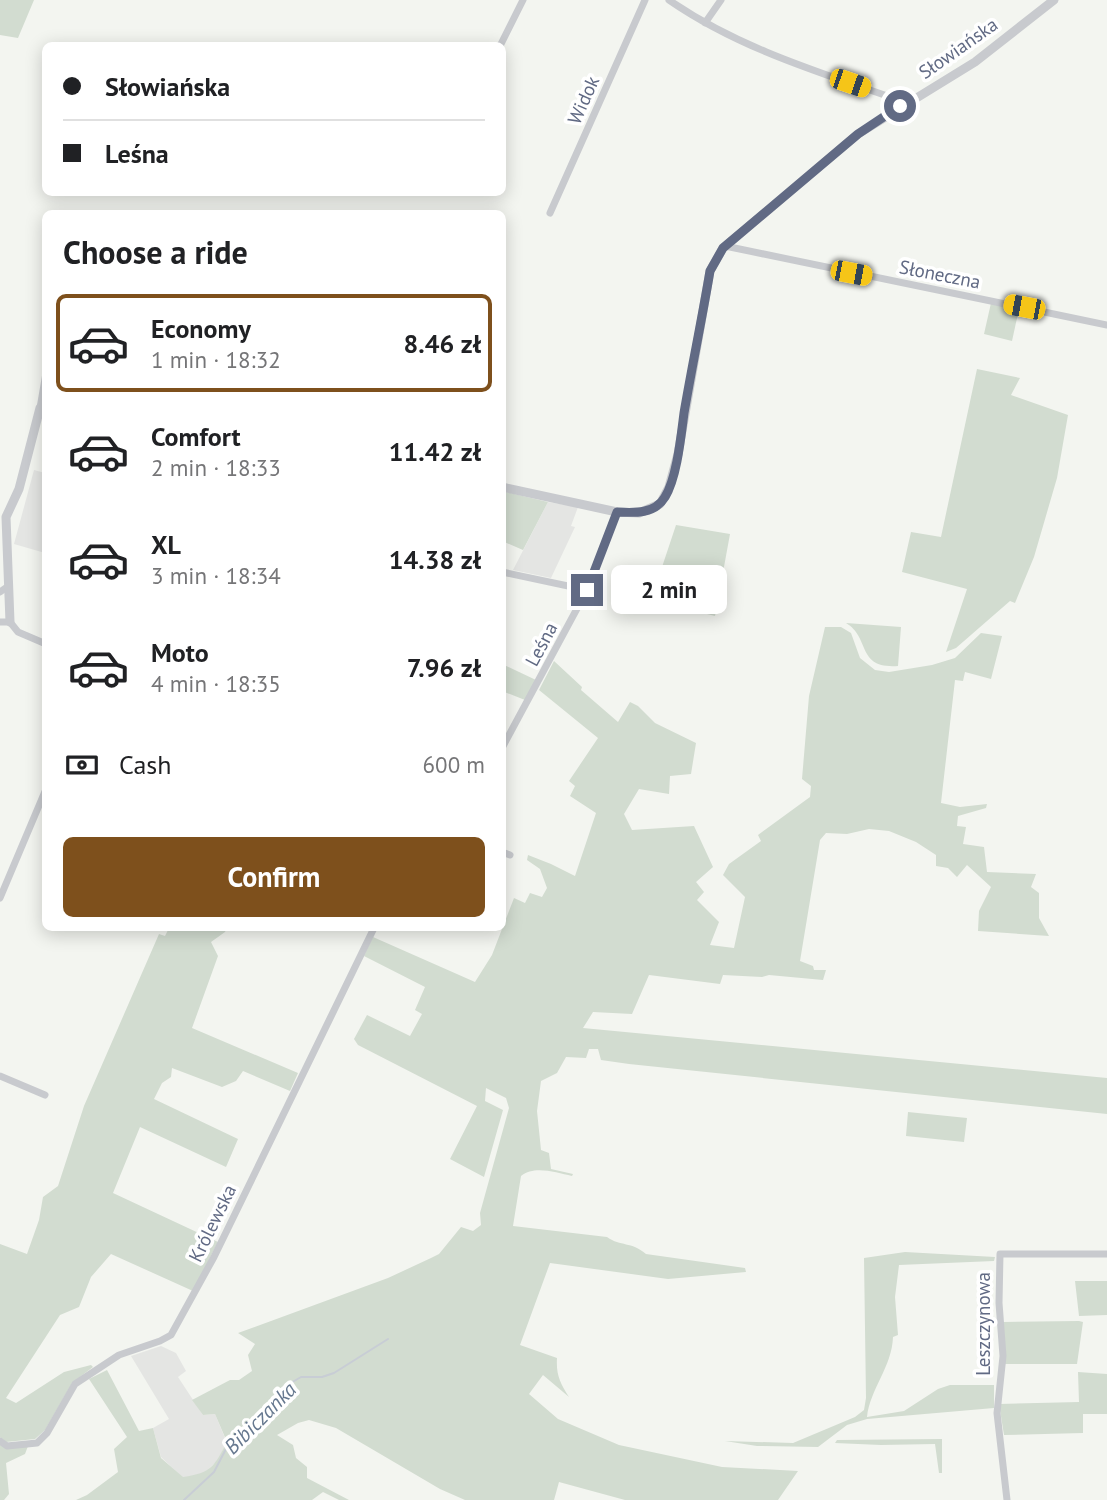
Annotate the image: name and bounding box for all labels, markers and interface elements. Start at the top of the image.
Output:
street label: Słowiańska [914,12,1002,84]
car [827,66,874,100]
text: Słowiańska [105,70,230,103]
street label: Widok [562,72,604,128]
route start [884,90,916,122]
text: Leśna [105,137,169,170]
text: Choose a ride [63,231,248,273]
street label: Słoneczna [897,254,983,294]
car [829,259,874,287]
car [1002,293,1047,321]
icon: car [67,312,130,375]
text: Economy [151,312,251,345]
text: 8.46 zł [404,327,481,360]
text: 1 min · 18:32 [151,345,281,374]
icon: car [67,420,130,483]
text: Comfort [151,420,241,453]
text: 11.42 zł [389,435,481,468]
text: 2 min · 18:33 [151,453,281,482]
icon: car [67,528,130,591]
text: XL [151,528,181,561]
text: 14.38 zł [389,543,481,576]
text: 3 min · 18:34 [151,561,281,590]
callout: 2 min [612,566,727,614]
route end [571,574,603,606]
text: 2 min [641,575,697,604]
street label: Leśna [520,618,562,670]
icon: car [67,636,130,699]
text: Moto [151,636,209,669]
text: 7.96 zł [407,651,481,684]
text: 4 min · 18:35 [151,669,281,698]
icon: cash [63,746,101,784]
text: Cash [119,748,171,781]
text: 600 m [423,750,485,779]
button: Confirm [63,837,485,917]
street label: Królewska [183,1180,241,1266]
street label: Leszczynowa [971,1272,995,1376]
water label: Bibiczanka [218,1376,302,1460]

